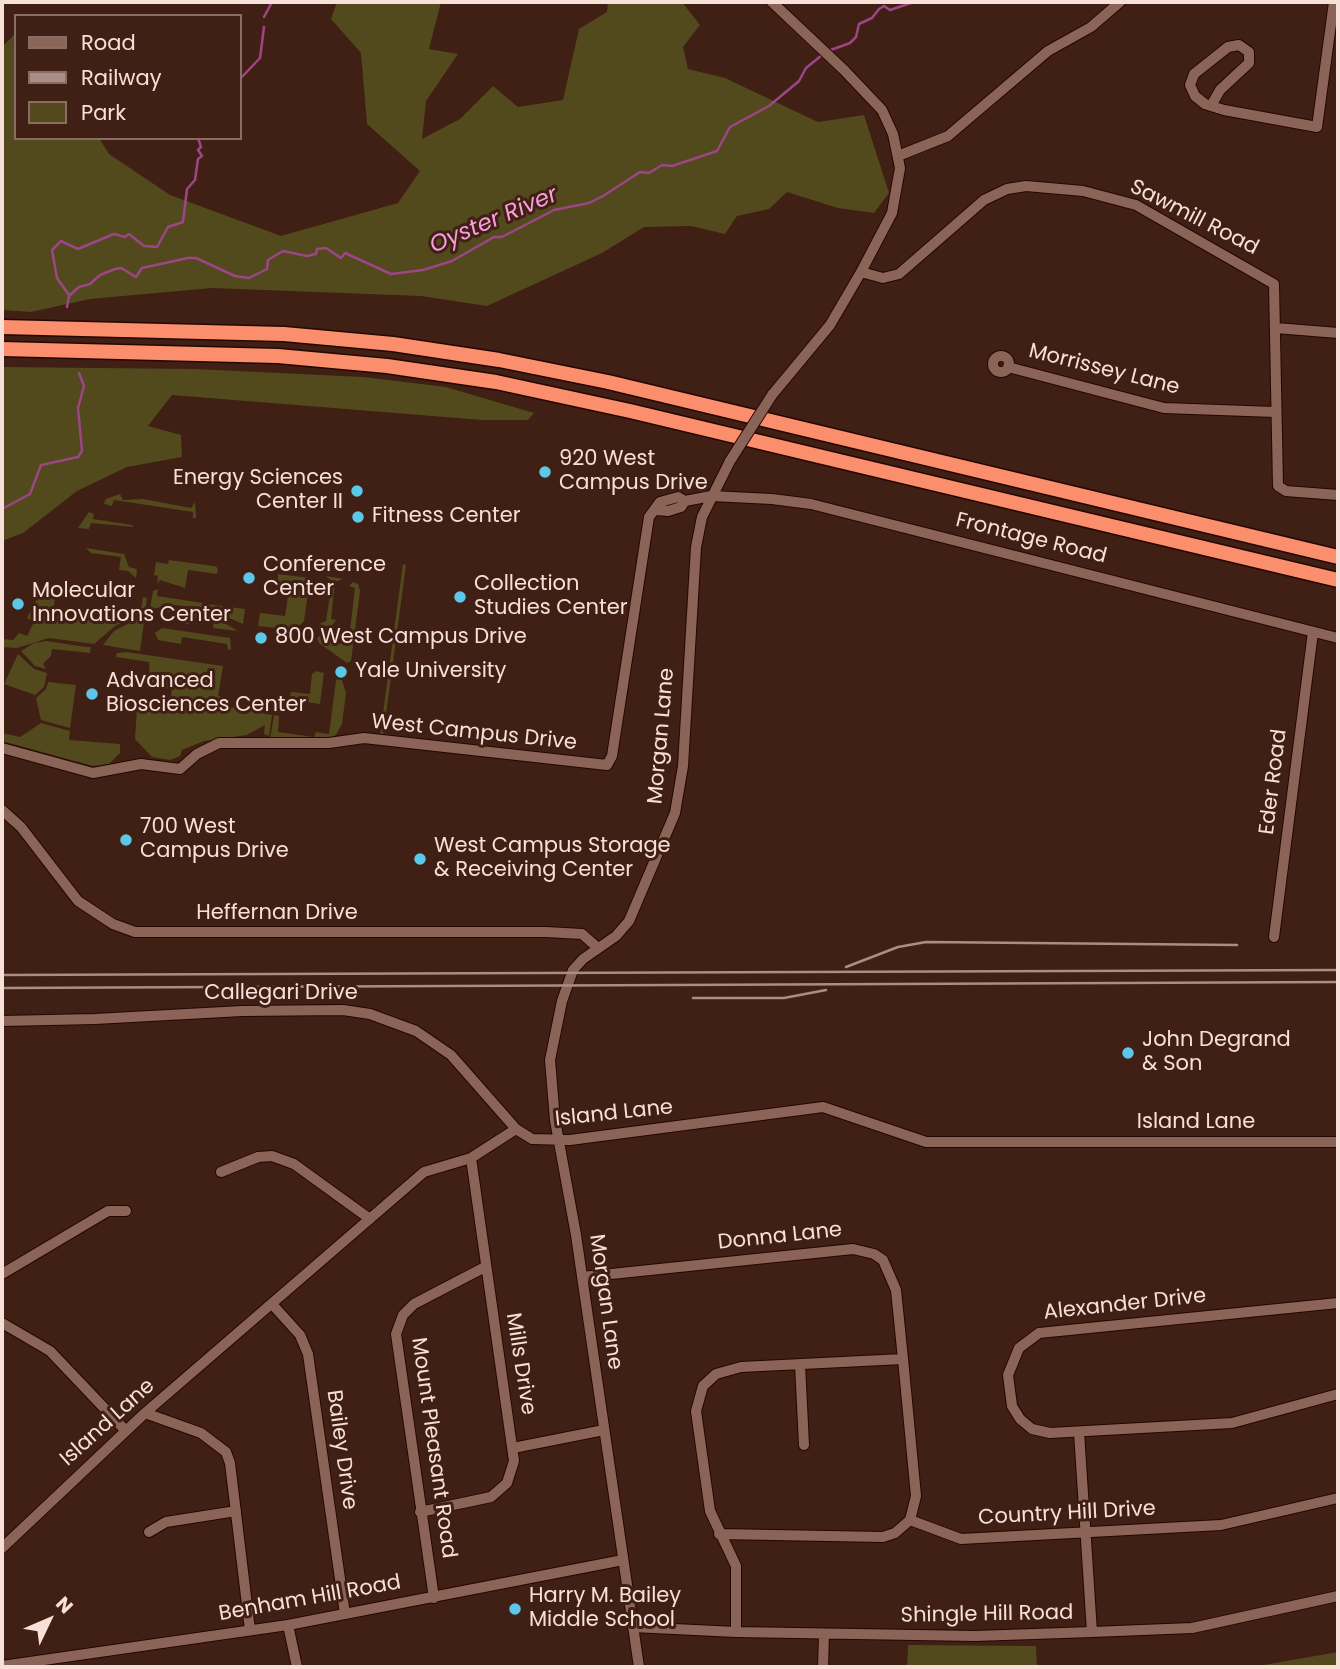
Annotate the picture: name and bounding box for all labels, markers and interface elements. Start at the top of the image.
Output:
legend [14,14,242,140]
text: Road [81,28,136,57]
text: Railway [81,63,162,92]
text: Park [81,98,126,127]
street label: Sawmill Road [1125,175,1263,261]
water label: Oyster River [426,182,562,260]
street label: Morrissey Lane [1026,339,1182,401]
place label: 920 West Campus Drive [559,447,708,497]
marker: 920 West Campus Drive [537,464,553,480]
place label: Energy Sciences Center II [173,466,343,516]
marker: Energy Sciences Center II [349,483,365,499]
place label: Fitness Center [372,504,521,530]
street label: Frontage Road [953,508,1109,570]
marker: Fitness Center [350,509,366,525]
place label: Conference Center [263,553,386,603]
marker: Conference Center [241,570,257,586]
place label: Collection Studies Center [474,572,628,622]
place label: Molecular Innovations Center [32,579,231,629]
marker: Collection Studies Center [452,589,468,605]
marker: Molecular Innovations Center [10,596,26,612]
place label: 800 West Campus Drive [275,625,527,651]
marker: 800 West Campus Drive [253,630,269,646]
place label: Yale University [355,659,506,685]
marker: Yale University [333,664,349,680]
street label: Morgan Lane [643,667,681,805]
place label: Advanced Biosciences Center [106,669,306,719]
marker: Advanced Biosciences Center [84,686,100,702]
street label: West Campus Drive [370,710,578,756]
street label: Eder Road [1255,728,1293,836]
place label: 700 West Campus Drive [140,815,289,865]
marker: 700 West Campus Drive [118,832,134,848]
place label: West Campus Storage & Receiving Center [434,834,671,884]
marker: West Campus Storage & Receiving Center [412,851,428,867]
street label: Heffernan Drive [196,901,358,927]
street label: Callegari Drive [204,981,358,1007]
place label: John Degrand & Son [1142,1028,1291,1078]
marker: John Degrand & Son [1120,1045,1136,1061]
street label: Island Lane [554,1095,674,1133]
street label: Island Lane [1137,1110,1255,1136]
street label: Donna Lane [717,1218,843,1256]
street label: Morgan Lane [583,1233,627,1371]
street label: Alexander Drive [1042,1284,1208,1326]
street label: Mills Drive [500,1311,540,1417]
street label: Mount Pleasant Road [405,1336,461,1560]
street label: Island Lane [56,1374,160,1472]
street label: Bailey Drive [320,1389,362,1511]
street label: Country Hill Drive [978,1497,1156,1531]
street label: Benham Hill Road [217,1571,403,1627]
place label: Harry M. Bailey Middle School [529,1584,681,1634]
north arrow [14,1585,84,1655]
text: N [50,1591,79,1620]
marker: Harry M. Bailey Middle School [507,1601,523,1617]
street label: Shingle Hill Road [900,1601,1074,1629]

